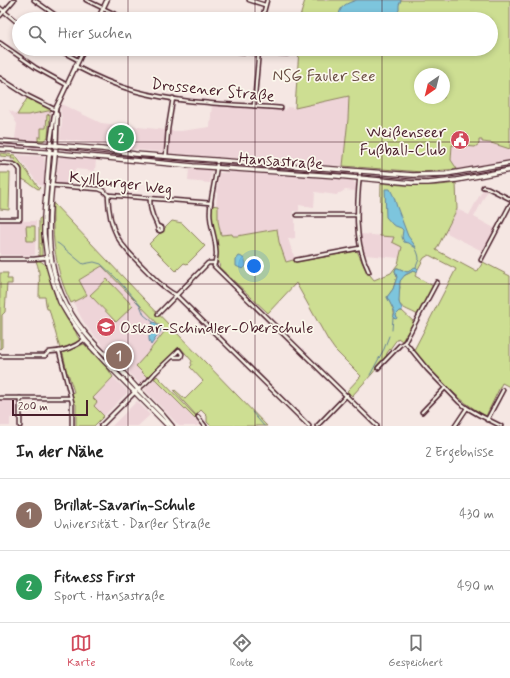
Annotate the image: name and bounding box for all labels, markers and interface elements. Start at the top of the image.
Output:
search box [12,12,498,56]
icon: search [26,23,48,45]
text: Hier suchen [58,24,132,44]
park label: NSG Fauler See [273,66,376,87]
north arrow [414,68,450,104]
street label: Drossener Straße [150,74,276,107]
place label: Weißenseer Fußball-Club [360,122,447,161]
pin: 2 [108,123,134,153]
public building icon: Weißenseer Fußball-Club [449,129,471,151]
street label: Hansastraße [238,148,324,175]
street label: Kyllburger Weg [68,167,174,200]
your location [244,256,264,276]
school or university icon: Oskar-Schindler-Oberschule [95,316,117,338]
place label: Oskar-Schindler-Oberschule [120,318,314,339]
pin: 1 [106,341,132,371]
scale bar [12,398,88,417]
text: 200 m [18,400,48,414]
text: In der Nähe [16,441,104,463]
text: 2 Ergebnisse [425,444,494,461]
text: Brillat-Savarin-Schule [54,496,195,516]
text: 1 [26,506,32,523]
text: 430 m [459,506,494,523]
text: Universität · Darßer Straße [54,516,211,533]
text: Fitness First [54,568,135,588]
text: 2 [26,578,32,595]
text: 490 m [457,578,494,595]
text: Sport · Hansastraße [54,588,165,605]
tab: Karte [67,632,95,670]
tab: Route [230,632,254,670]
tab: Gespeichert [388,632,443,670]

